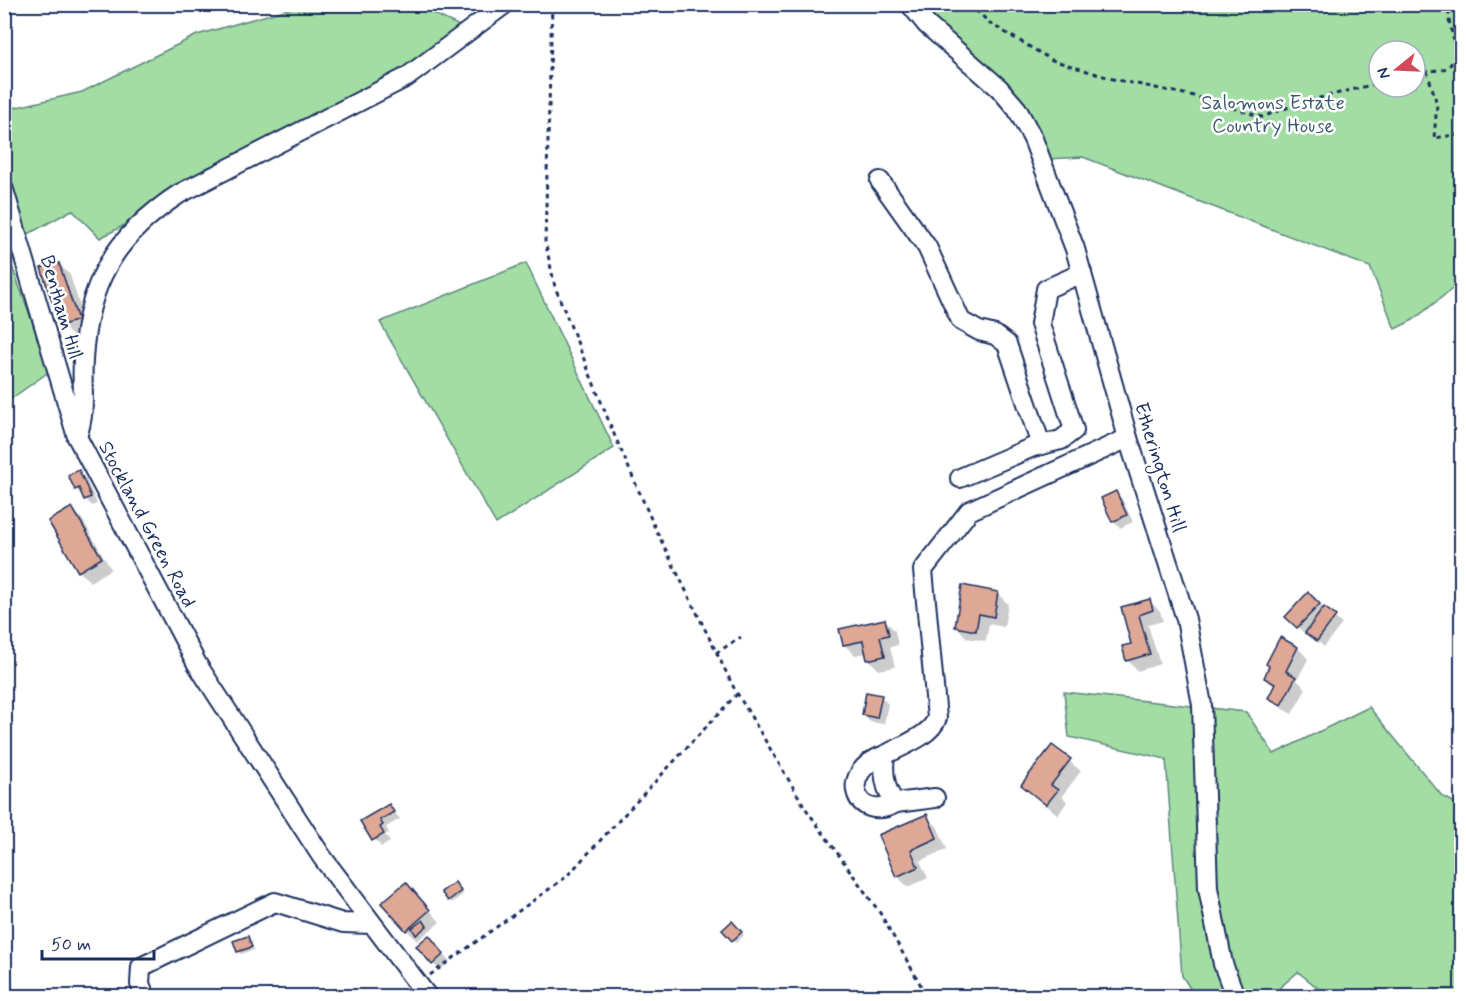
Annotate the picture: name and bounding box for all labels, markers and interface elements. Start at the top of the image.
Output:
north arrow [1367,39,1427,99]
text: N [1373,65,1396,81]
park label: Salomons Estate Country House [1201,90,1345,140]
street label: Bentham Hill [33,252,88,363]
street label: Etherington Hill [1126,399,1192,536]
street label: Stockland Green Road [91,437,202,613]
scale bar [42,923,154,961]
text: 50 m [51,933,91,957]

